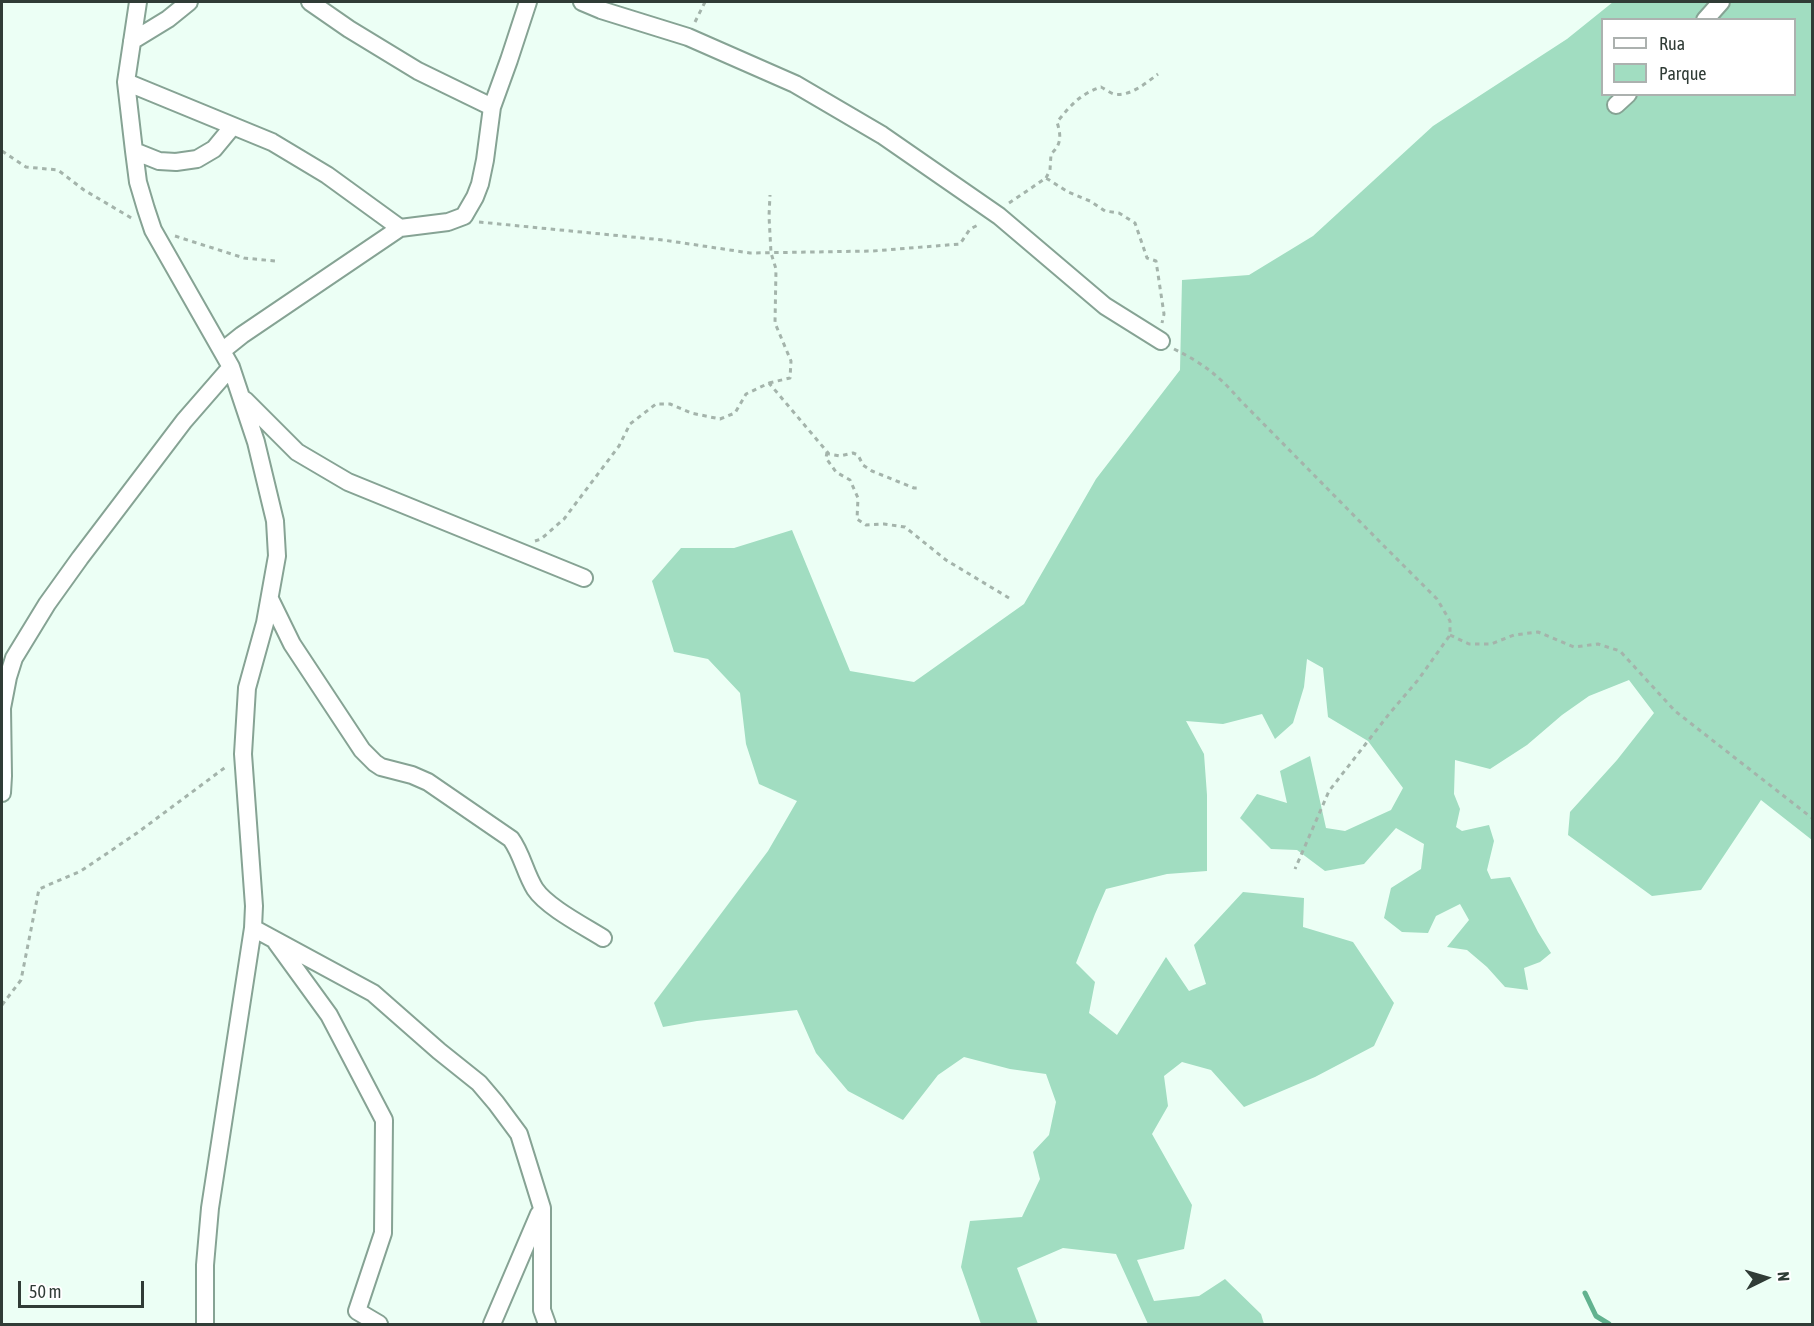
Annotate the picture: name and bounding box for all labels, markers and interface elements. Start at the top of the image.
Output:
legend [1601,18,1796,96]
text: Rua [1659,33,1685,54]
text: Parque [1659,63,1707,84]
north arrow [1736,1248,1796,1308]
scale bar [21,1269,147,1307]
text: N [1775,1271,1793,1282]
text: 50 m [29,1281,61,1302]

